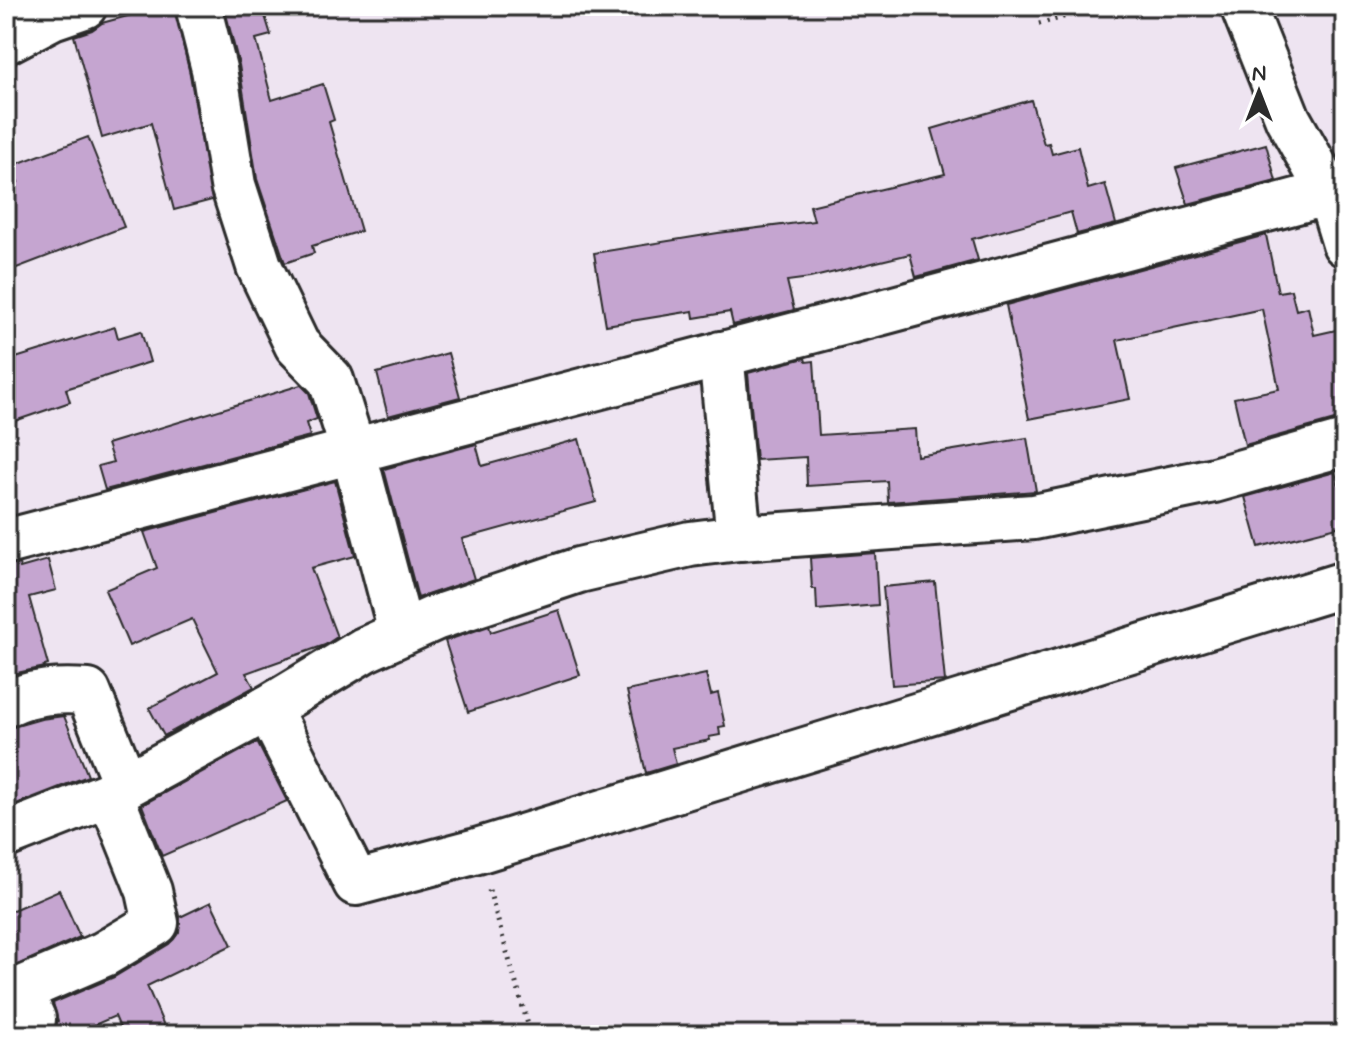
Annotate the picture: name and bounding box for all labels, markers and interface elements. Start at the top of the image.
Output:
north arrow [1219,52,1299,132]
text: N [1252,60,1266,88]

